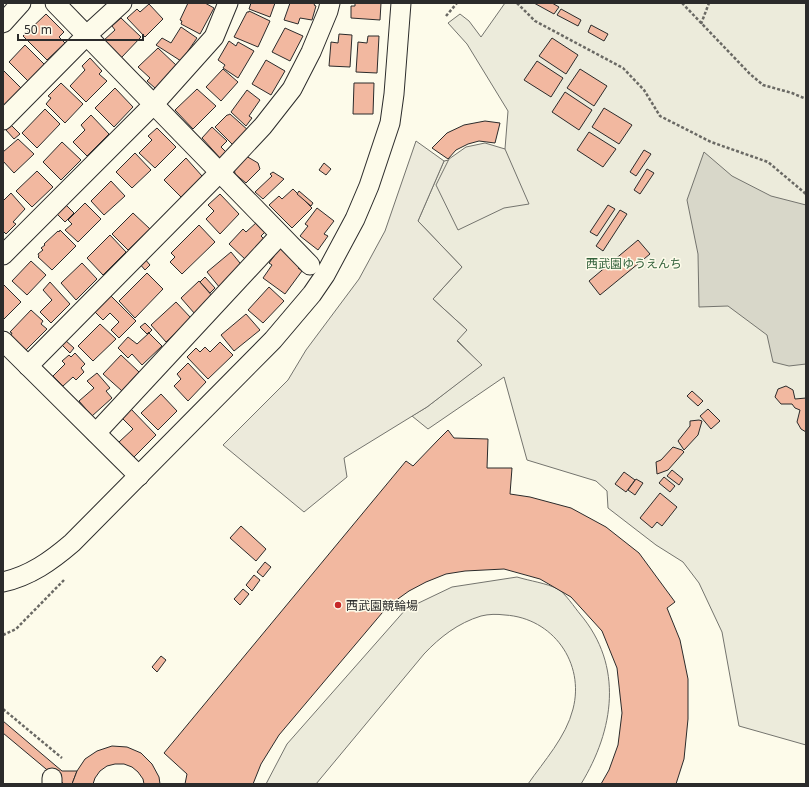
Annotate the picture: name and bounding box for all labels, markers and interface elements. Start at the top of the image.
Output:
scale bar [18,16,143,42]
text: 50 m [24,21,52,38]
park label: 西武園ゆうえんち [586,255,682,272]
place label: 西武園競輪場 [346,597,418,614]
marker: 西武園競輪場 [333,600,343,610]

